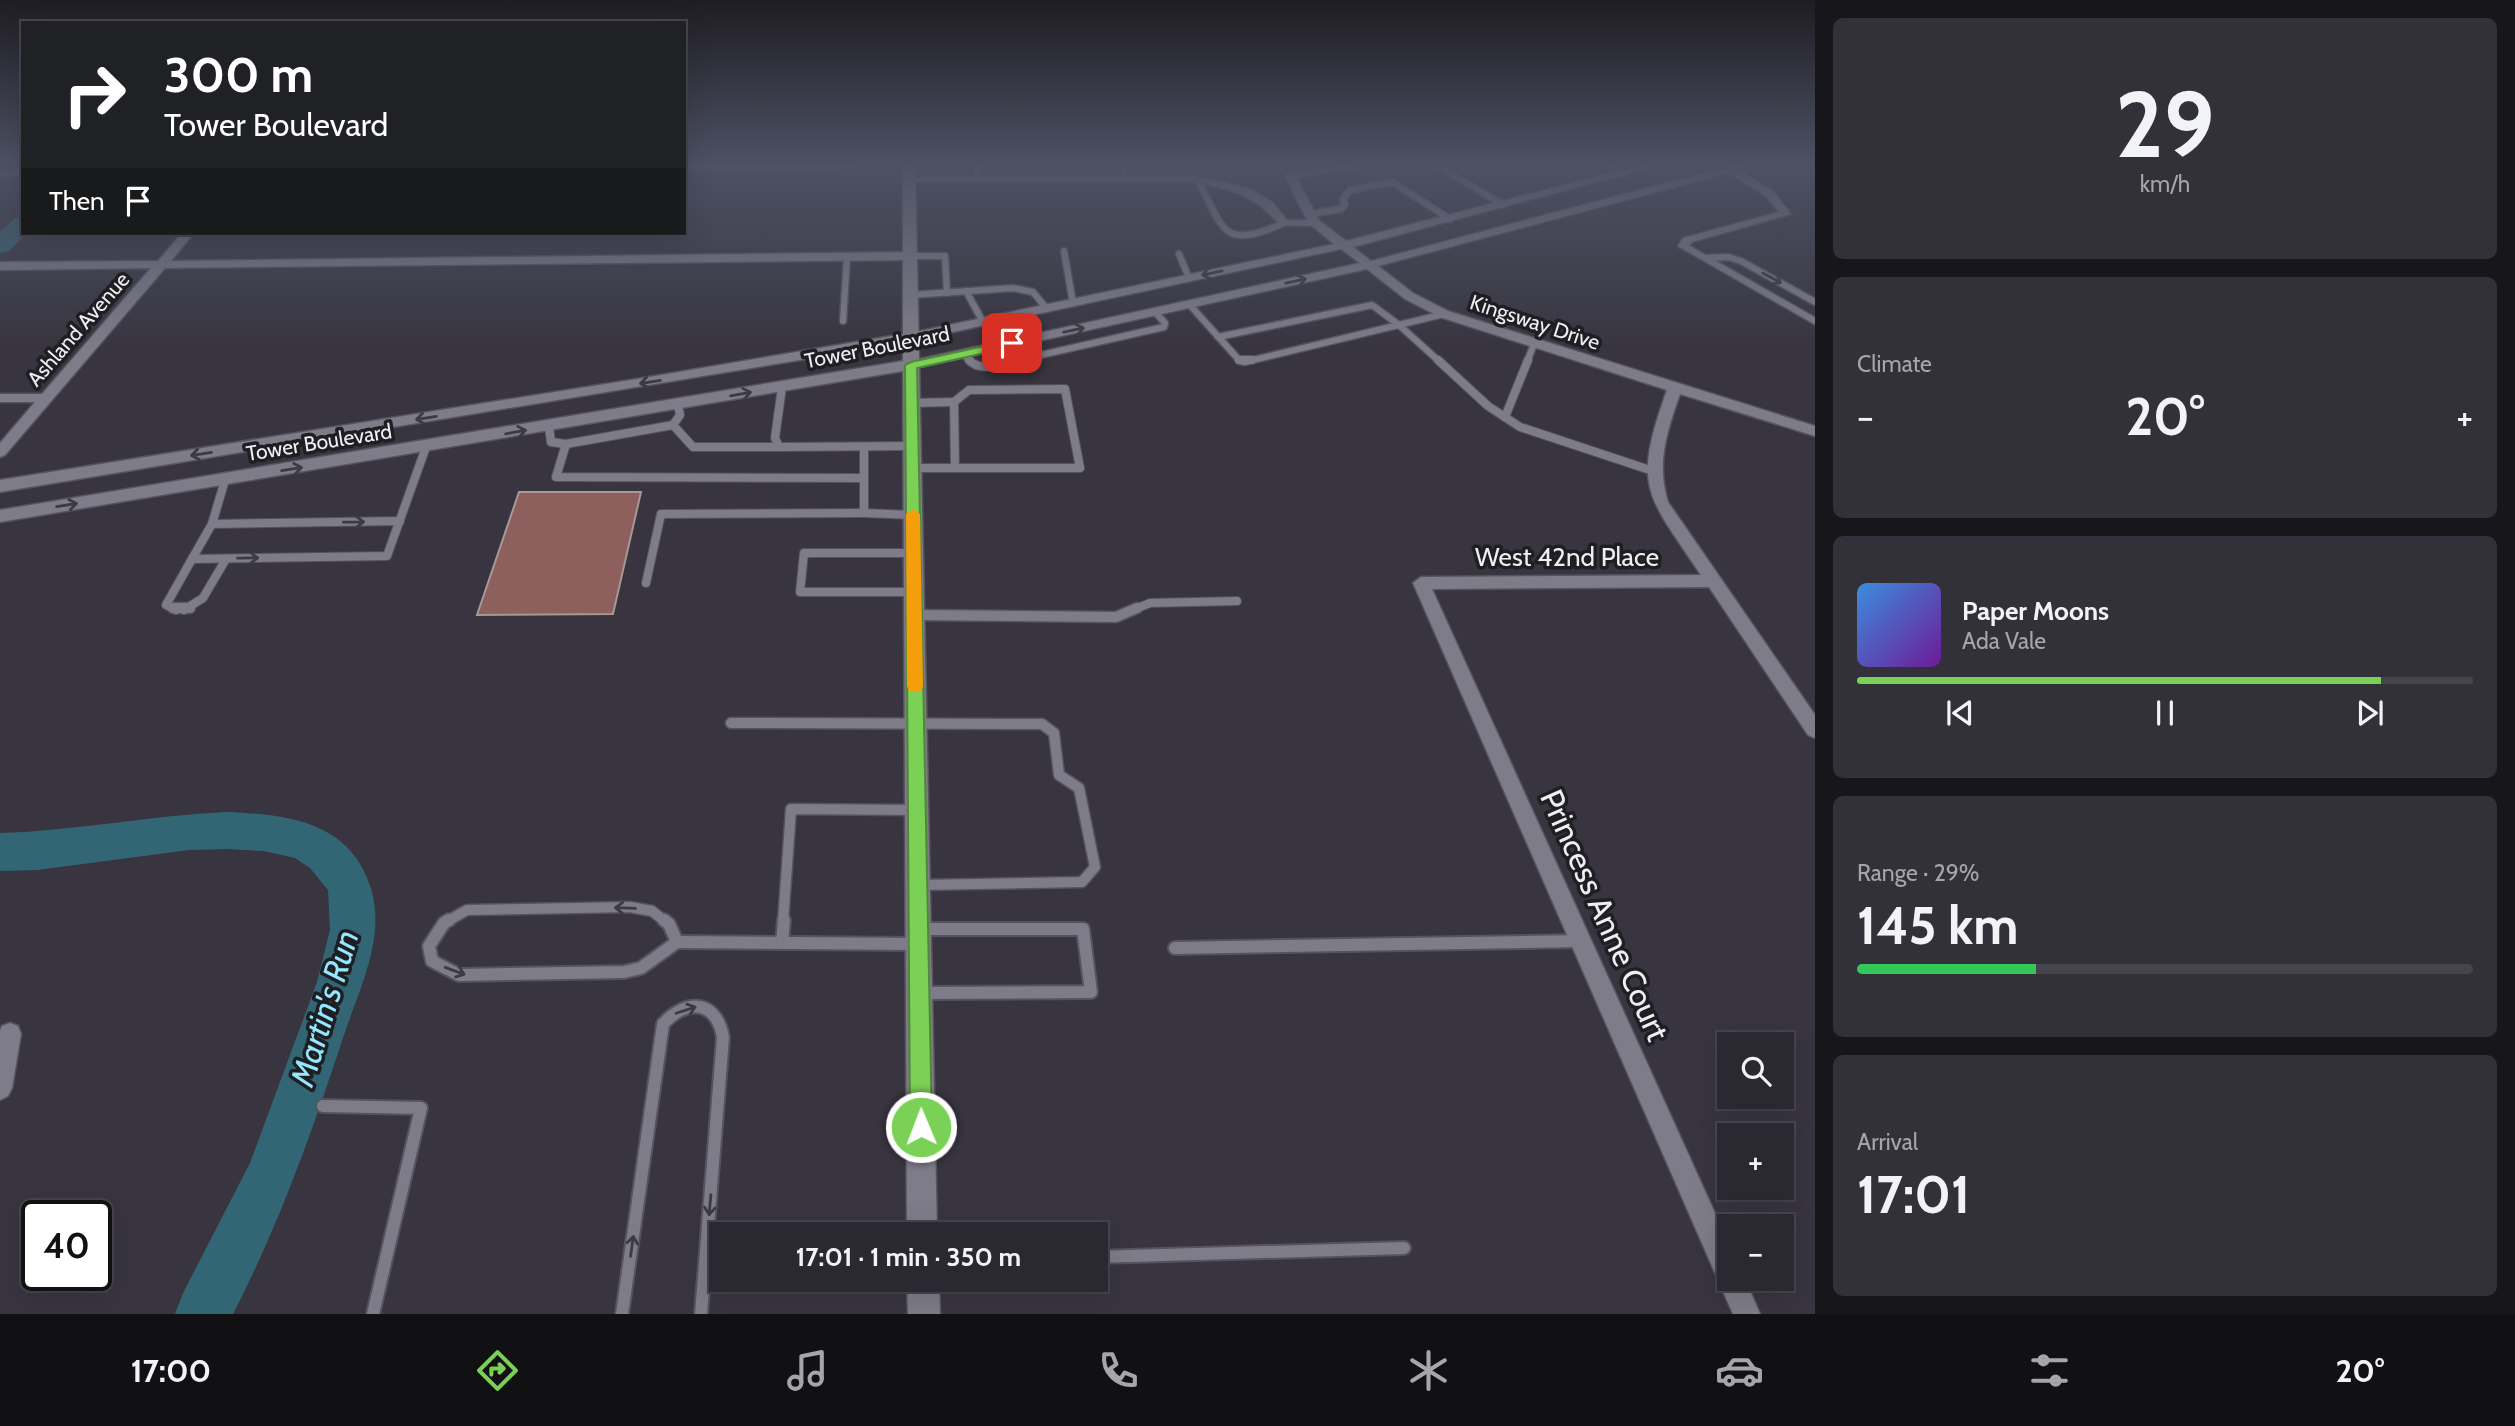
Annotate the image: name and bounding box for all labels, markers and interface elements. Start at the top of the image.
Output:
text: 300 m [164,45,313,104]
icon: right [49,49,140,140]
text: 29 [2115,69,2215,180]
text: Tower Boulevard [164,105,388,144]
text: km/h [2140,170,2190,198]
icon: arrive [119,182,157,220]
text: Then [49,185,105,217]
street label: Ashland Avenue [22,267,134,391]
one-way arrow [1201,267,1224,281]
one-way arrow [1761,272,1782,285]
one-way arrow [1284,274,1307,287]
street label: Kingsway Drive [1467,289,1603,355]
pin [982,313,1042,373]
street label: Tower Boulevard [802,321,952,373]
one-way arrow [1062,322,1085,336]
icon: arrive [993,324,1031,362]
text: Climate [1857,350,1932,378]
one-way arrow [640,376,662,389]
text: 20° [2125,385,2205,448]
one-way arrow [729,387,752,401]
text: − [1857,393,1874,440]
text: + [2456,393,2473,440]
one-way arrow [415,412,438,425]
street label: Tower Boulevard [244,418,394,466]
one-way arrow [505,425,527,438]
one-way arrow [190,448,213,461]
one-way arrow [280,462,303,475]
one-way arrow [56,499,78,512]
one-way arrow [342,515,365,529]
street label: West 42nd Place [1475,541,1659,573]
one-way arrow [236,552,259,565]
text: Paper Moons [1962,595,2109,627]
text: Ada Vale [1962,627,2046,655]
icon: previous [1941,694,1979,732]
icon: pause [2146,694,2184,732]
icon: next [2351,694,2389,732]
street label: Princess Anne Court [1532,783,1678,1047]
text: Range · 29% [1857,859,1980,887]
text: 145 km [1857,894,2019,957]
one-way arrow [613,901,636,914]
water label: Martin's Run [281,925,367,1092]
one-way arrow [444,966,465,978]
one-way arrow [674,1003,696,1016]
map controls [1717,1032,1794,1291]
button: search [1717,1032,1794,1109]
position arrow [884,1090,958,1164]
button: + [1717,1123,1794,1200]
text: Arrival [1857,1128,1918,1156]
text: 17:01 [1857,1163,1970,1226]
one-way arrow [703,1194,716,1216]
speed limit sign: 40 [21,1200,112,1291]
button: − [1717,1214,1794,1291]
one-way arrow [626,1236,639,1258]
text: 17:01 · 1 min · 350 m [796,1241,1021,1273]
icon: directions [473,1346,522,1395]
icon: music [783,1346,832,1395]
icon: phone [1094,1346,1143,1395]
icon: climate [1404,1346,1453,1395]
icon: car [1715,1346,1764,1395]
icon: filters [2025,1346,2074,1395]
text: 17:00 [131,1351,211,1390]
text: 20° [2335,1351,2384,1390]

